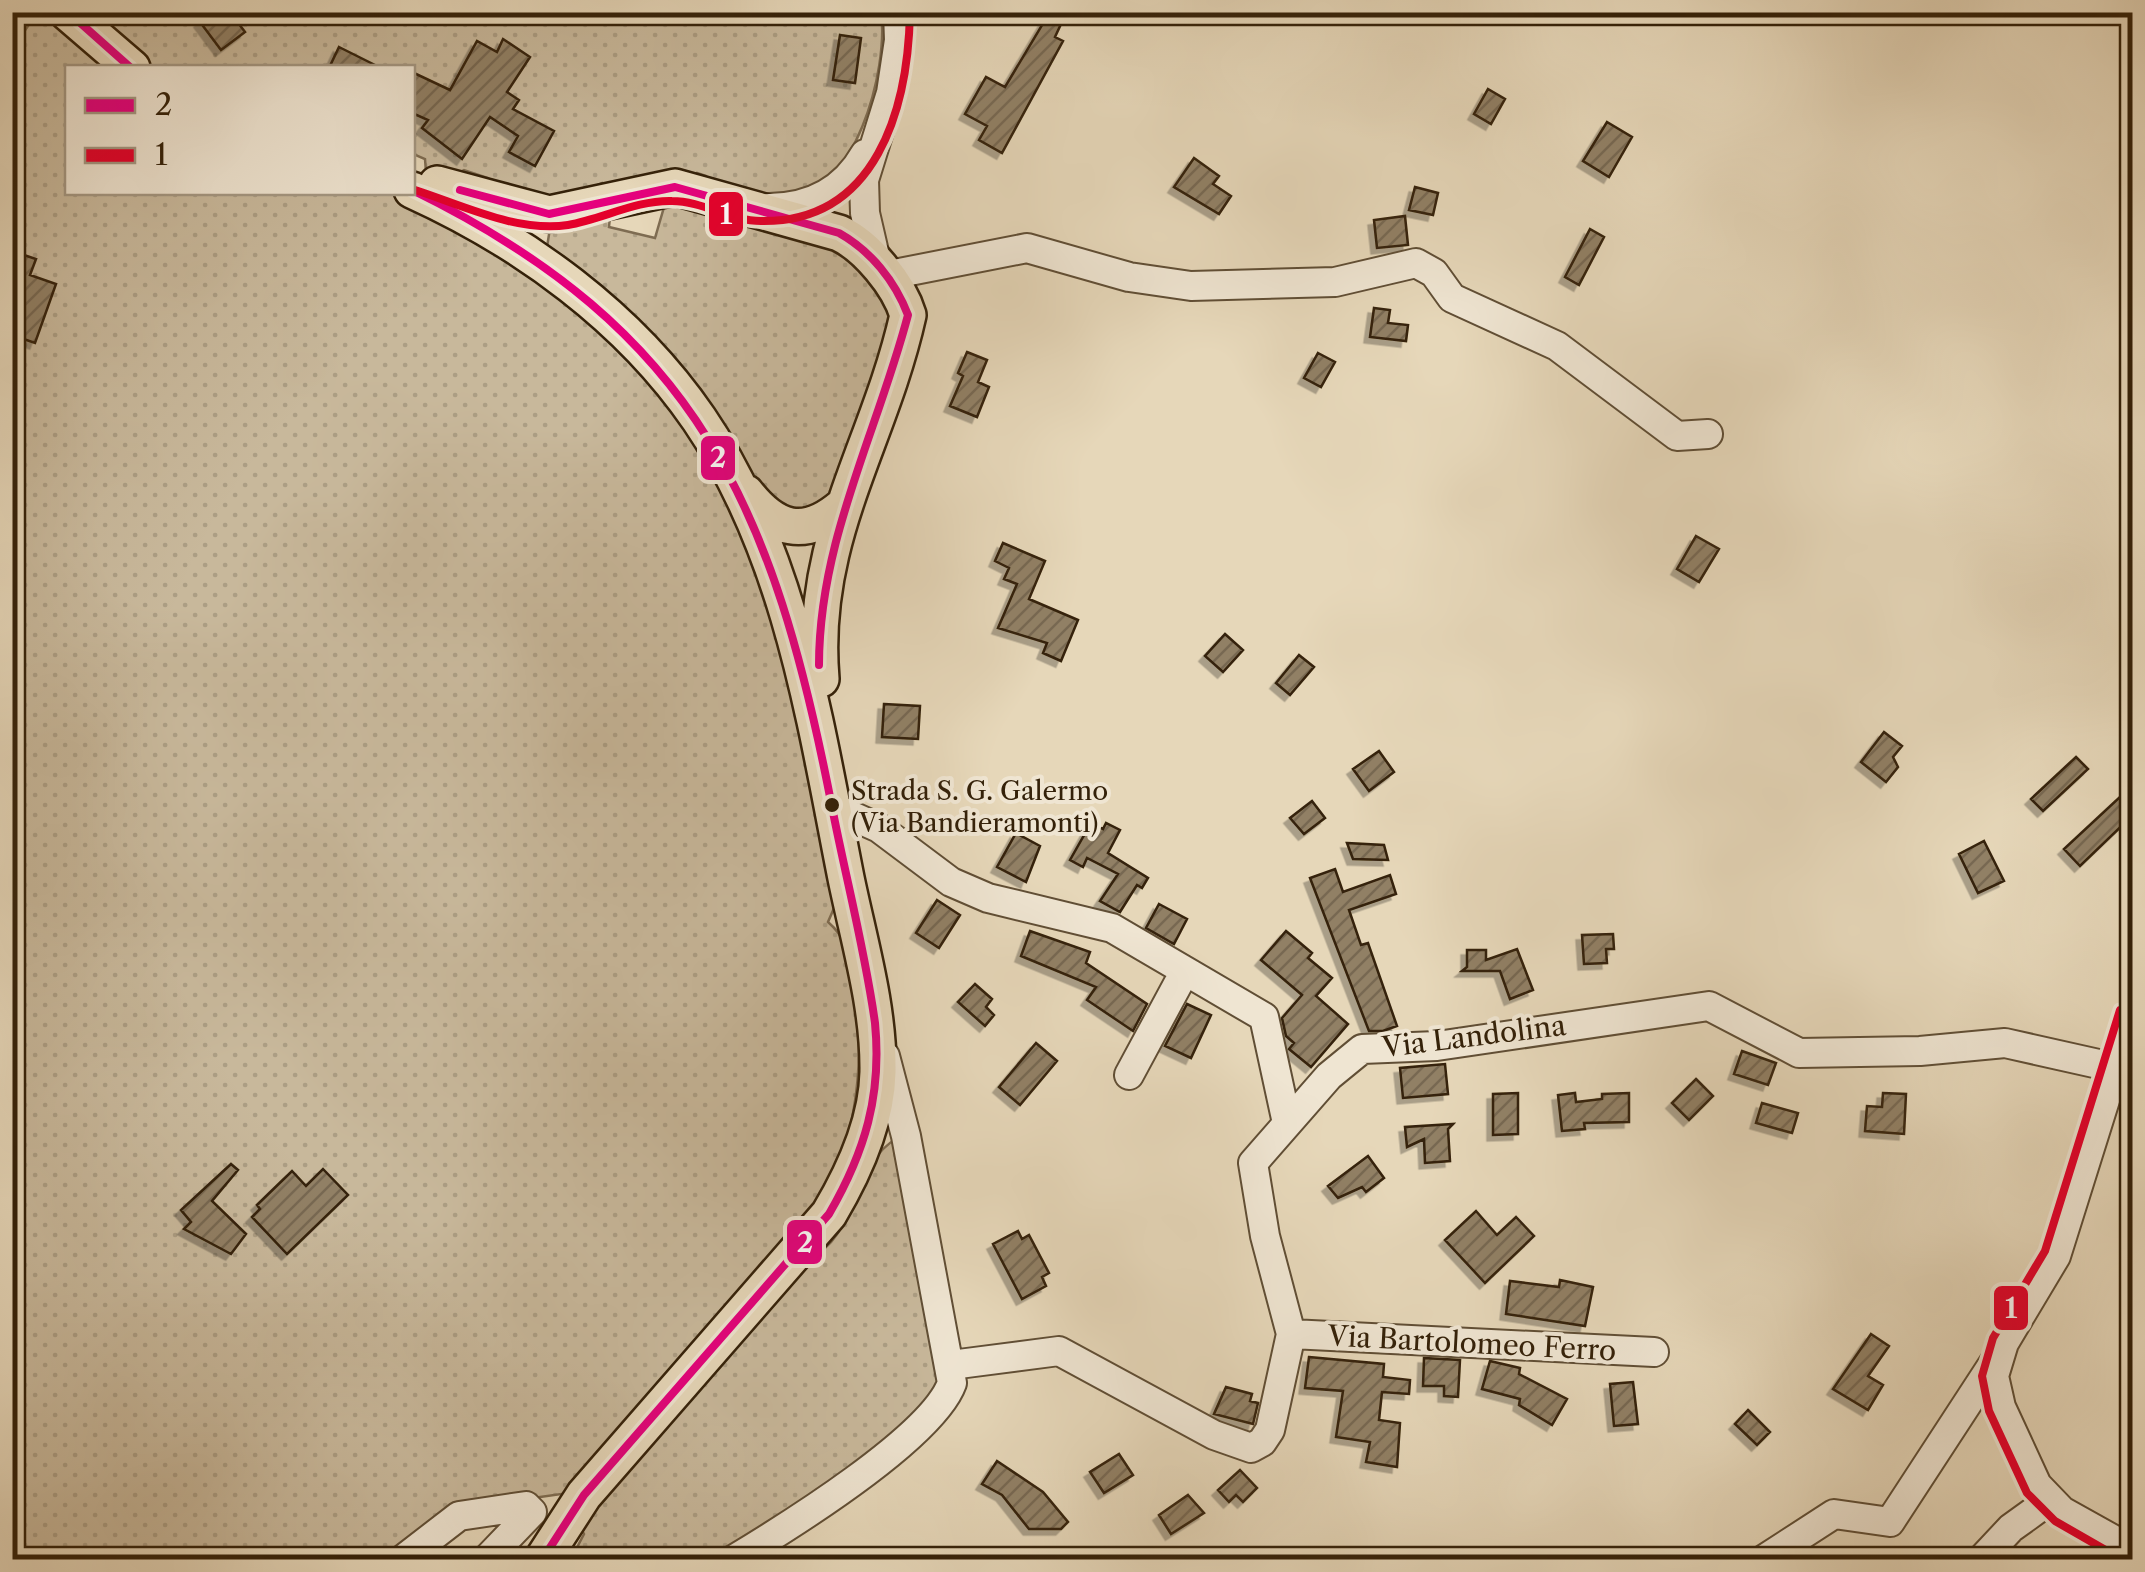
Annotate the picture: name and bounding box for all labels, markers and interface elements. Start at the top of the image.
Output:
legend [65,65,415,195]
text: 2 [155,86,172,123]
text: 1 [155,136,168,173]
line badge: 1 [707,190,745,238]
text: 1 [720,197,733,231]
line badge: 2 [699,434,737,482]
text: 2 [710,440,726,474]
place label: Strada S. G. Galermo (Via Bandieramonti) [851,775,1108,839]
marker: Strada S. G. Galermo (Via Bandieramonti) [822,795,842,815]
street label: Via Landolina [1379,1008,1568,1064]
line badge: 2 [785,1218,824,1266]
text: 2 [797,1225,813,1259]
line badge: 1 [1992,1284,2030,1332]
text: 1 [2005,1291,2018,1325]
street label: Via Bartolomeo Ferro [1326,1318,1617,1368]

